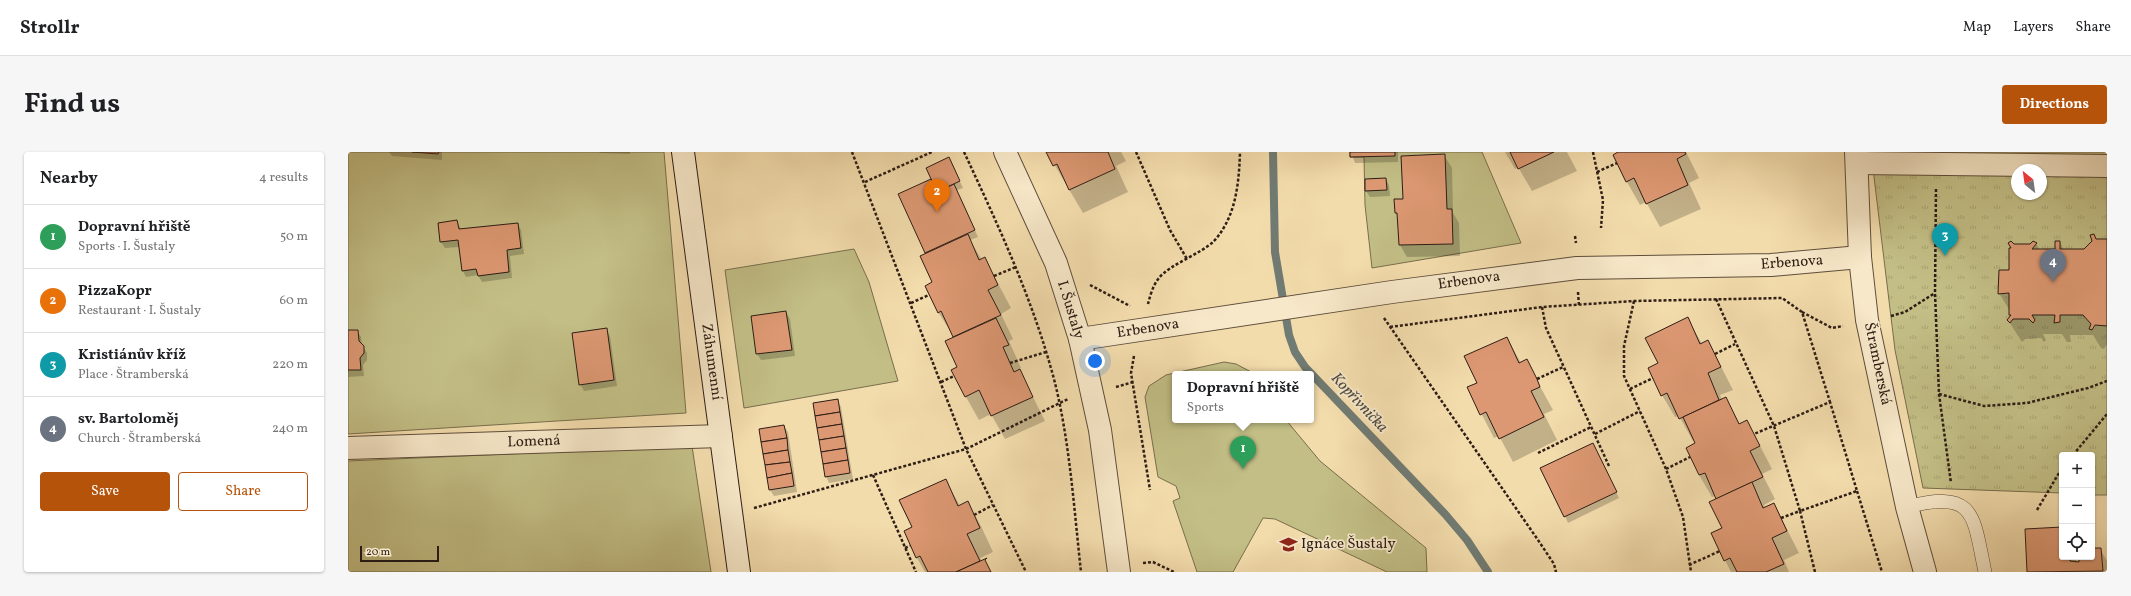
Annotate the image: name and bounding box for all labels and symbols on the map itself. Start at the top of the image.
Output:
north arrow [2011,164,2047,200]
pin: 2 [924,179,950,212]
pin: 3 [1932,223,1958,256]
pin: 4 [2040,249,2066,282]
street label: Erbenova [1760,250,1824,276]
street label: Erbenova [1436,266,1502,296]
street label: I. Šustaly [1051,278,1089,342]
street label: Erbenova [1115,314,1181,344]
street label: Štramberská [1858,321,1896,407]
street label: Záhumenní [695,322,727,402]
your location [1085,351,1105,371]
water label: Kopřivnička [1325,368,1393,438]
street label: Lomená [507,431,561,453]
pin: 1 [1230,436,1256,469]
school or university icon: Ignáce Šustaly [1278,534,1298,554]
place label: Ignáce Šustaly [1301,534,1396,555]
scale bar [360,544,439,563]

